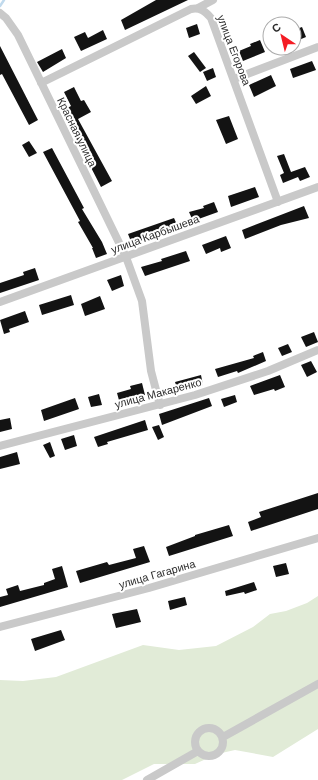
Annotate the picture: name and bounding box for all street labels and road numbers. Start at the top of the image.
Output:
street label: улица Егорова [214,13,254,88]
street label: Красная улица [54,95,100,170]
street label: улица Карбышева [109,211,202,256]
street label: улица Макаренко [113,375,203,411]
street label: улица Гагарина [117,556,198,592]

